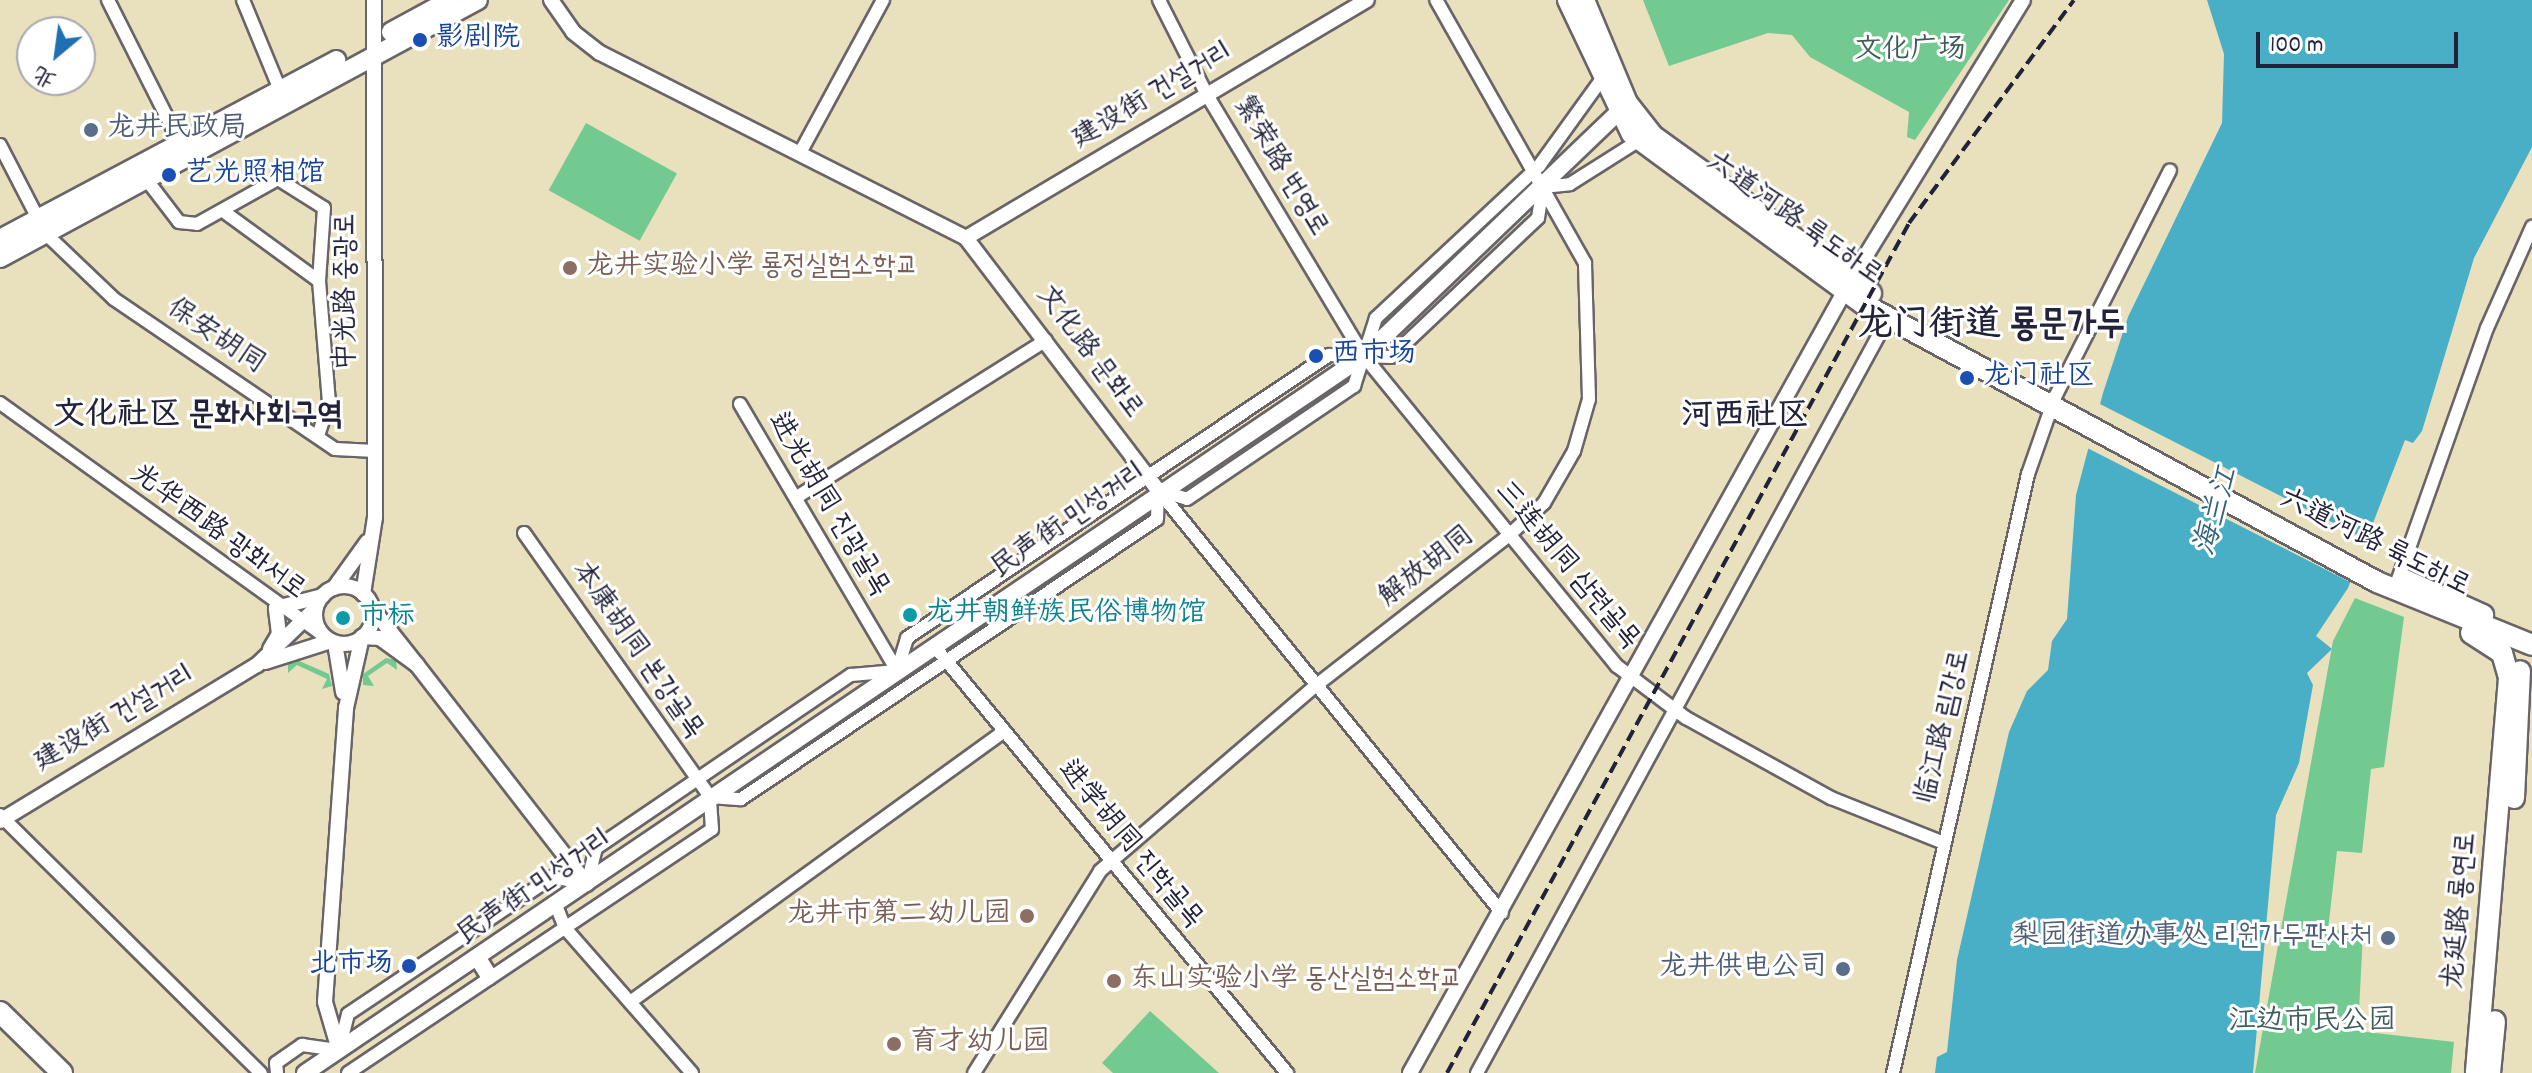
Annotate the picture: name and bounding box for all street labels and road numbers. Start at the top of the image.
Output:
street label: 建设街 건설거리 [1067,36,1239,158]
street label: 繁荣路 번영로 [1224,91,1334,243]
street label: 六道河路 륙도하로 [1698,146,1888,294]
street label: 中光路 중광로 [331,213,365,371]
street label: 文化路 문화로 [1027,280,1149,426]
street label: 保安胡同 [159,293,271,383]
street label: 进光胡同 진광골목 [759,407,895,603]
street label: 民声街 민성거리 [985,456,1153,588]
street label: 光华西路 광화서로 [123,458,311,608]
street label: 三连胡同 삼련골목 [1486,475,1646,657]
street label: 六道河路 륙도하로 [2273,483,2475,605]
street label: 解放胡同 [1374,520,1482,616]
street label: 本康胡同 본강골목 [562,556,710,746]
street label: 临江路 림강로 [1911,647,1979,809]
street label: 建设街 건설거리 [29,659,201,781]
street label: 进学胡同 진학골목 [1049,754,1209,936]
street label: 民声街 민성거리 [451,823,619,955]
street label: 龙延路 룡연로 [2438,831,2486,991]

